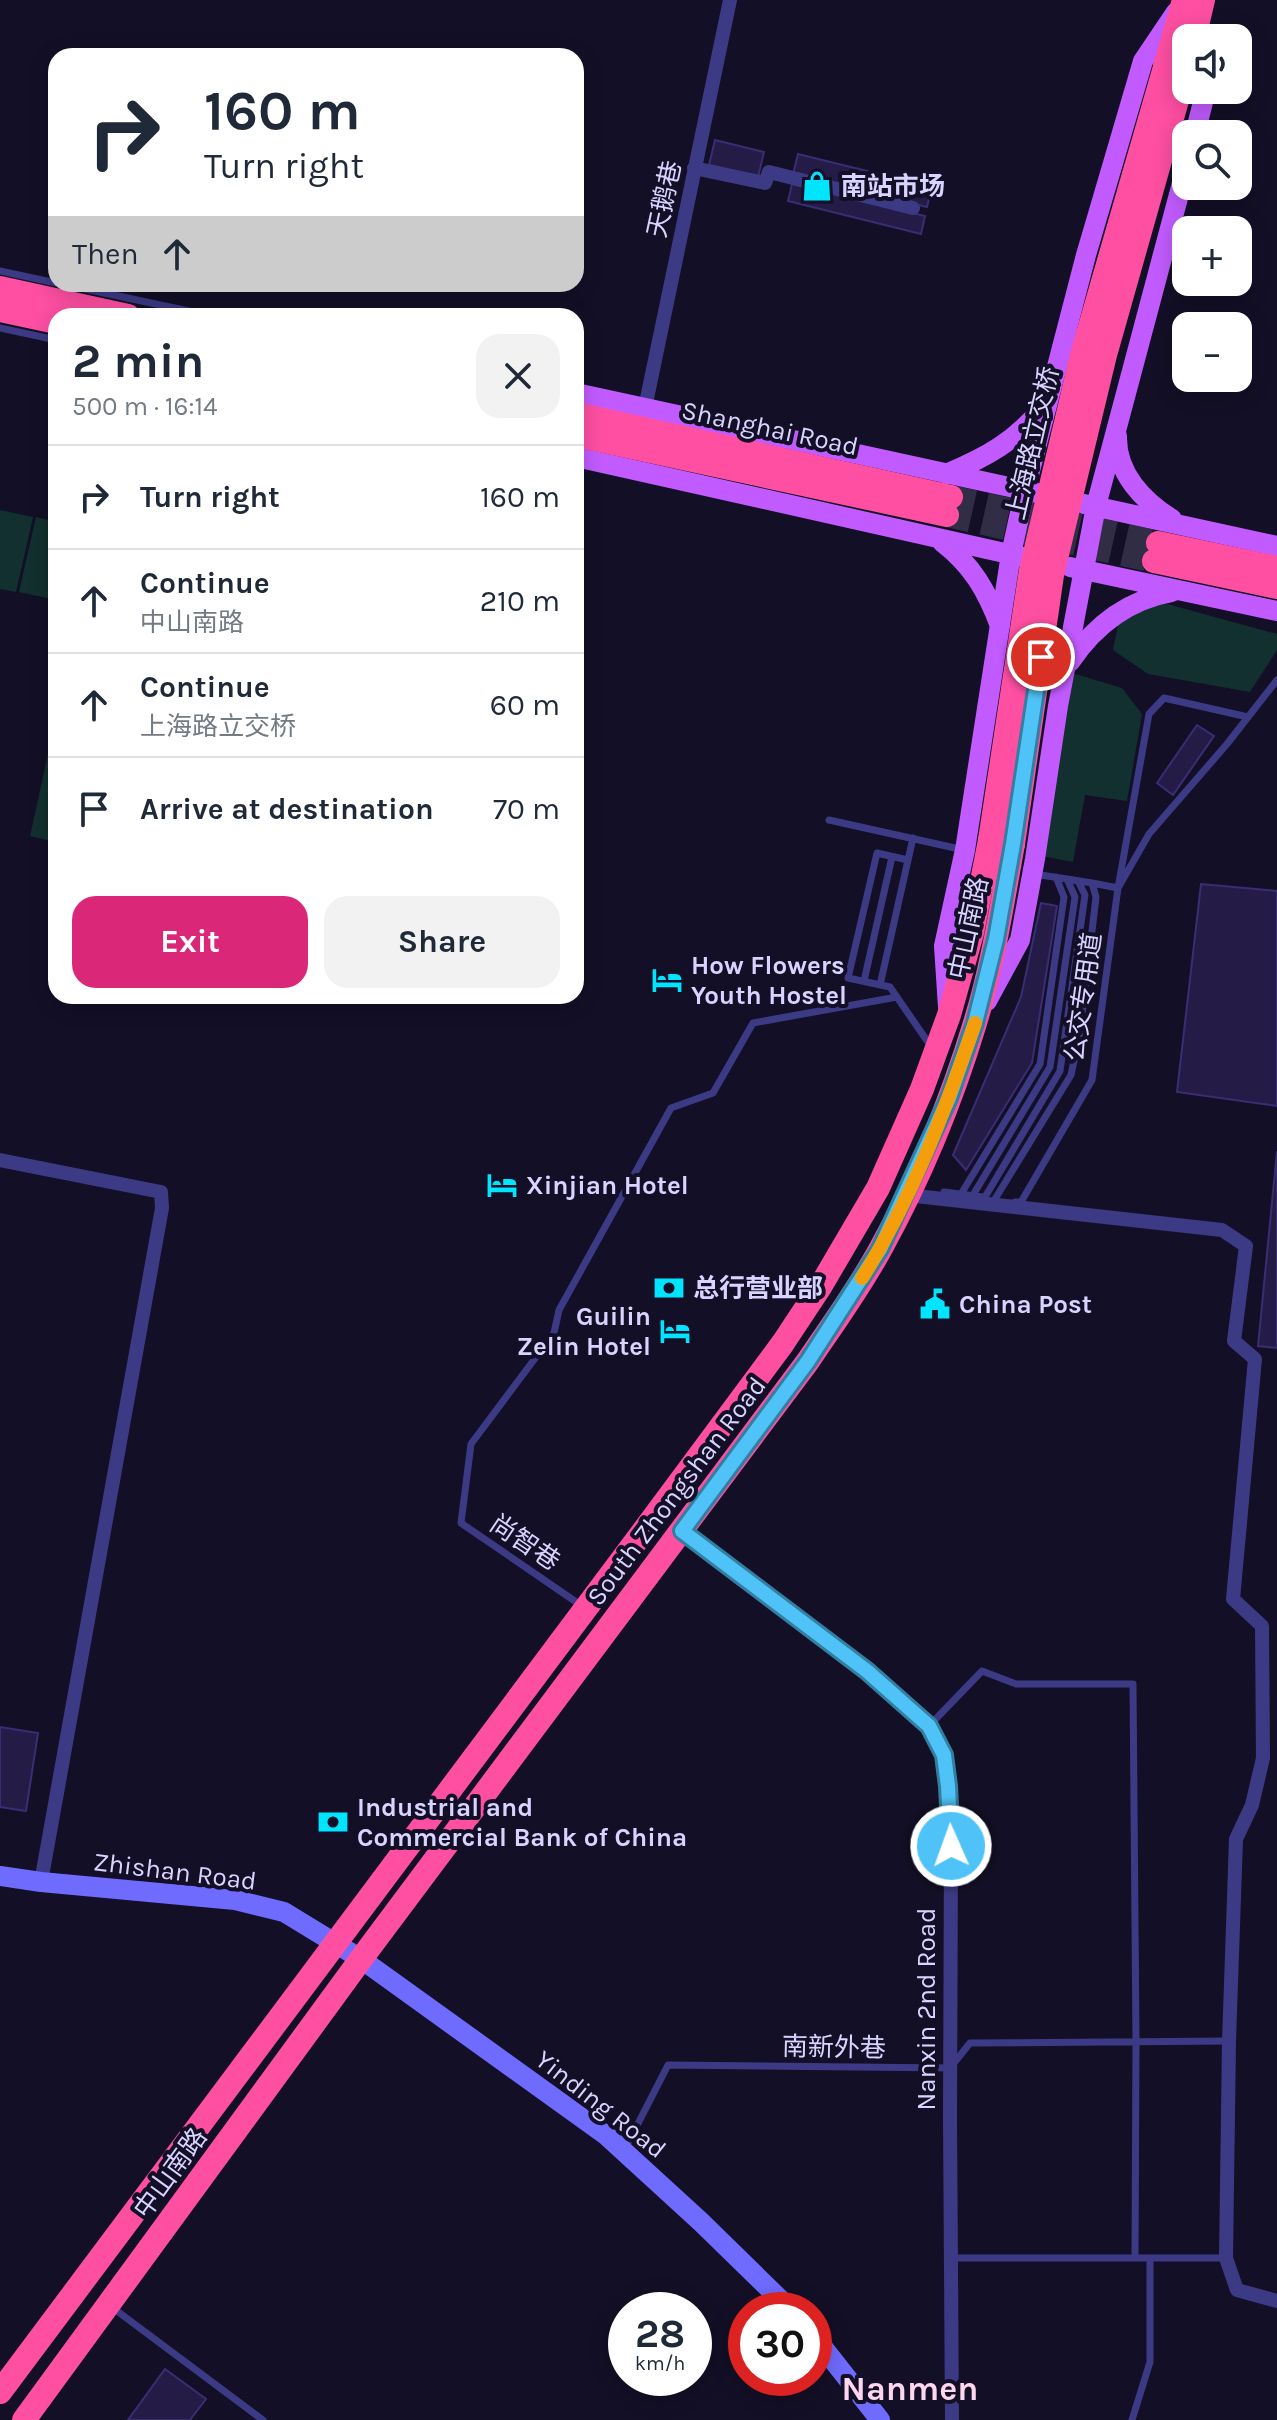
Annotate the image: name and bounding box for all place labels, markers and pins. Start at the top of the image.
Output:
shop icon: 南站市场 [800,169,834,203]
place label: 南站市场 [841,171,945,202]
pin [1007,623,1075,691]
place label: How Flowers Youth Hostel [691,950,847,1011]
hotel icon: How Flowers Youth Hostel [650,963,684,997]
hotel icon: Xinjian Hotel [485,1168,519,1202]
place label: Xinjian Hotel [526,1170,689,1201]
bank icon: 总行营业部 [652,1271,686,1305]
place label: 总行营业部 [693,1273,823,1304]
public building icon: China Post [918,1287,952,1321]
place label: China Post [959,1289,1092,1320]
place label: Guilin Zelin Hotel [517,1301,651,1362]
hotel icon: Guilin Zelin Hotel [658,1314,692,1348]
place label: Industrial and Commercial Bank of China [357,1792,687,1853]
bank icon: Industrial and Commercial Bank of China [316,1805,350,1839]

